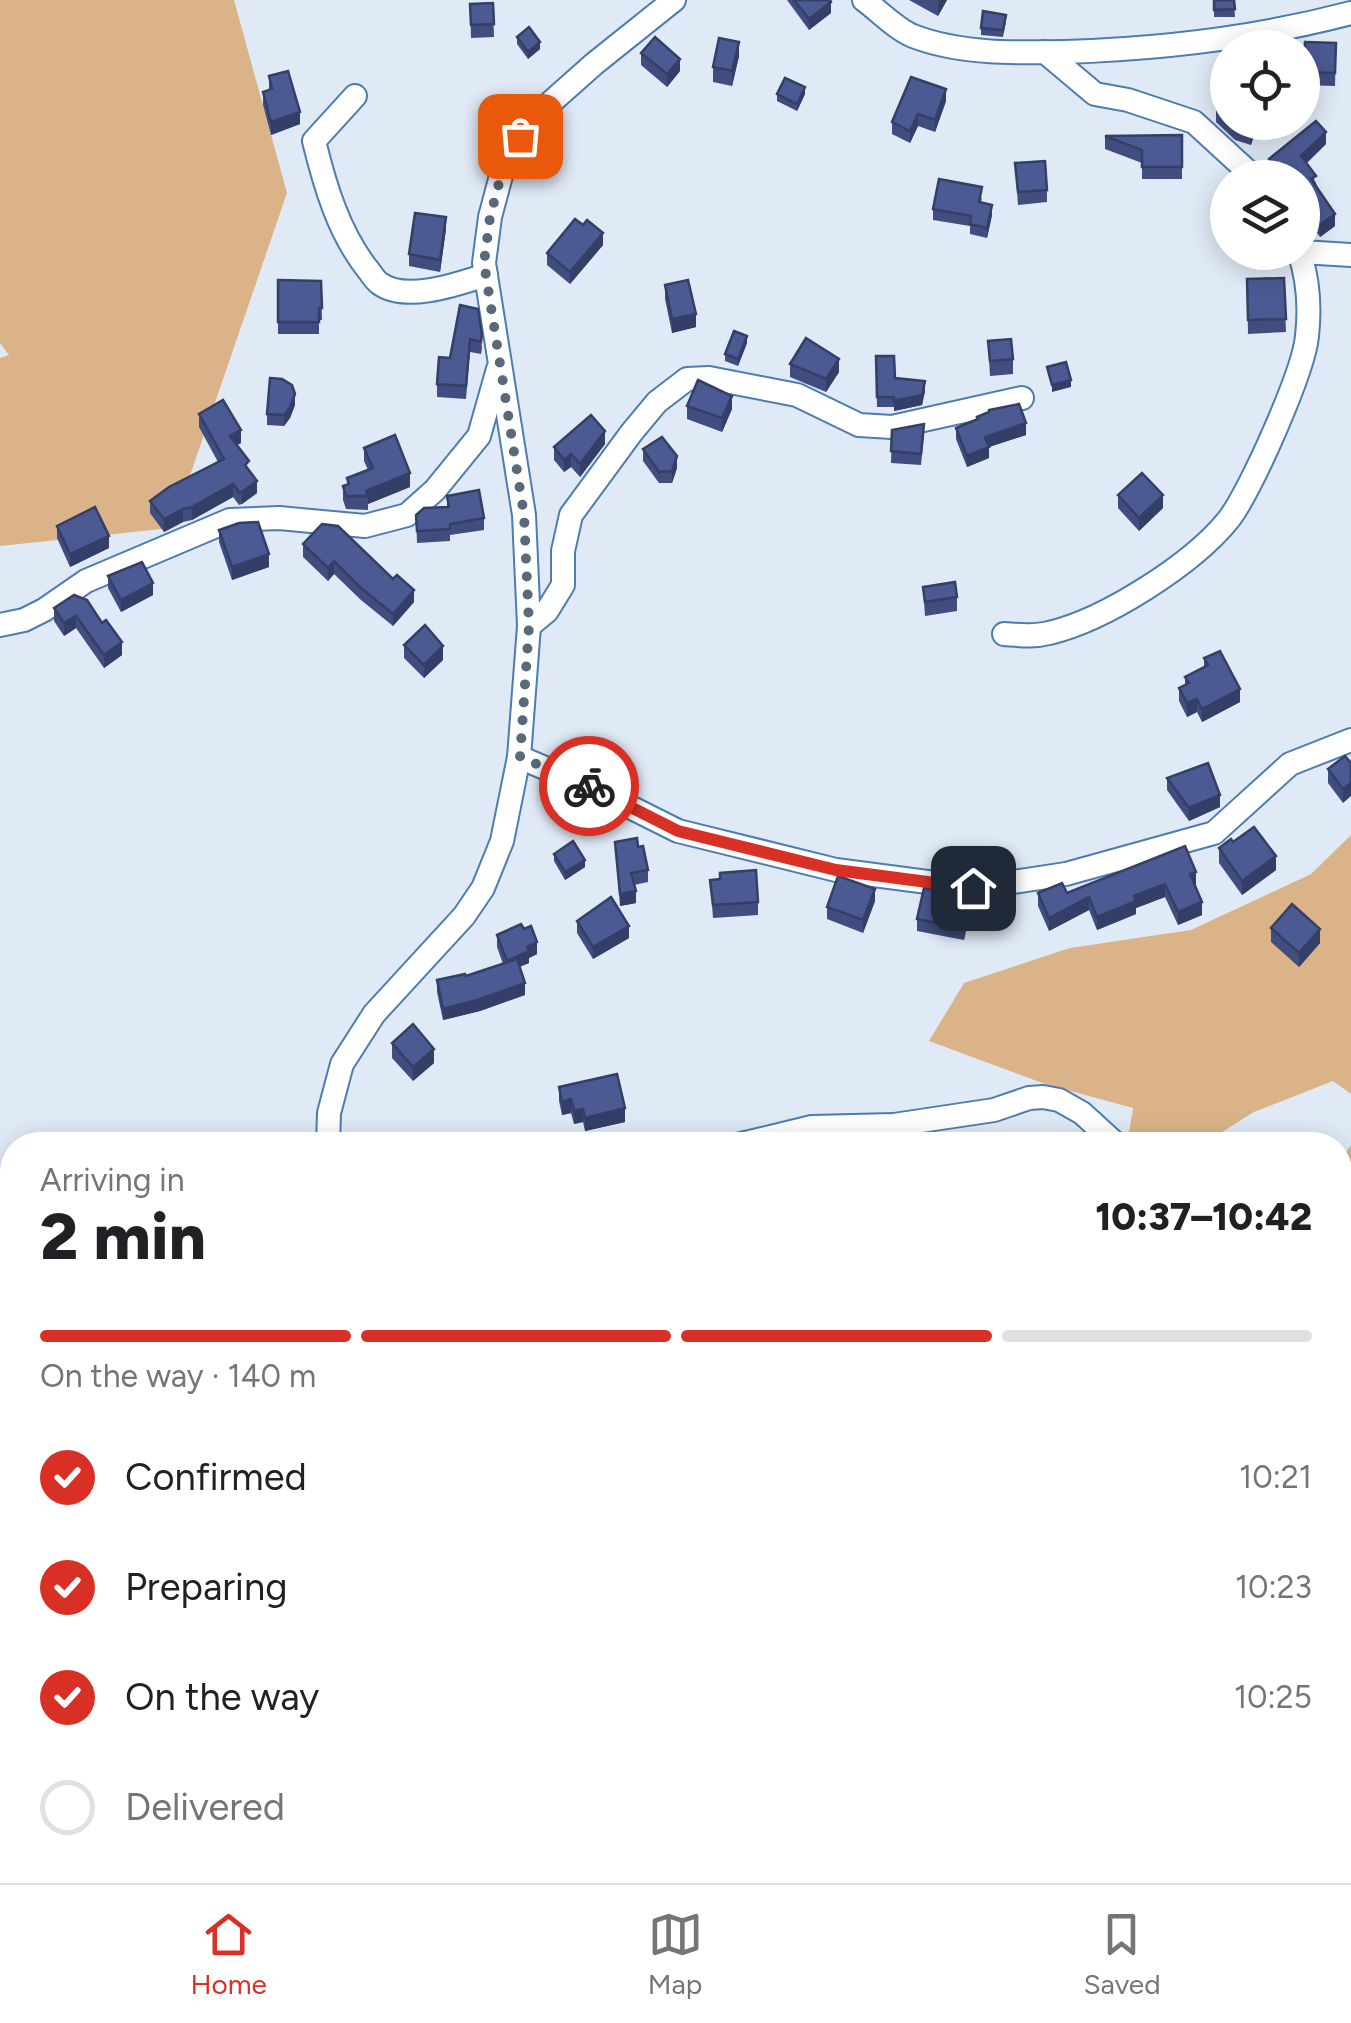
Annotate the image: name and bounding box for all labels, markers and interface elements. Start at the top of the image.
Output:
map controls [1210,30,1320,270]
button: locate [1210,30,1320,140]
pin [478,94,563,179]
icon: bag [493,109,548,164]
button: layers [1210,160,1320,270]
courier [539,736,639,836]
icon: bike [562,759,617,814]
pin [931,846,1016,931]
icon: home [946,861,1001,916]
text: Arriving in [40,1161,185,1199]
text: 10:37–10:42 [1095,1194,1312,1240]
text: 2 min [40,1197,206,1275]
text: On the way · 140 m [40,1357,316,1395]
icon: check [40,1450,95,1505]
text: Confirmed [125,1454,307,1500]
text: 10:21 [1239,1458,1312,1496]
icon: check [40,1560,95,1615]
text: Preparing [125,1564,287,1610]
text: 10:23 [1235,1568,1312,1606]
icon: check [40,1670,95,1725]
text: On the way [125,1674,319,1720]
text: 10:25 [1234,1678,1312,1716]
text: Delivered [125,1784,285,1830]
tab: Home [190,1907,267,2001]
tab: Map [648,1907,703,2001]
tab: Saved [1083,1907,1161,2001]

